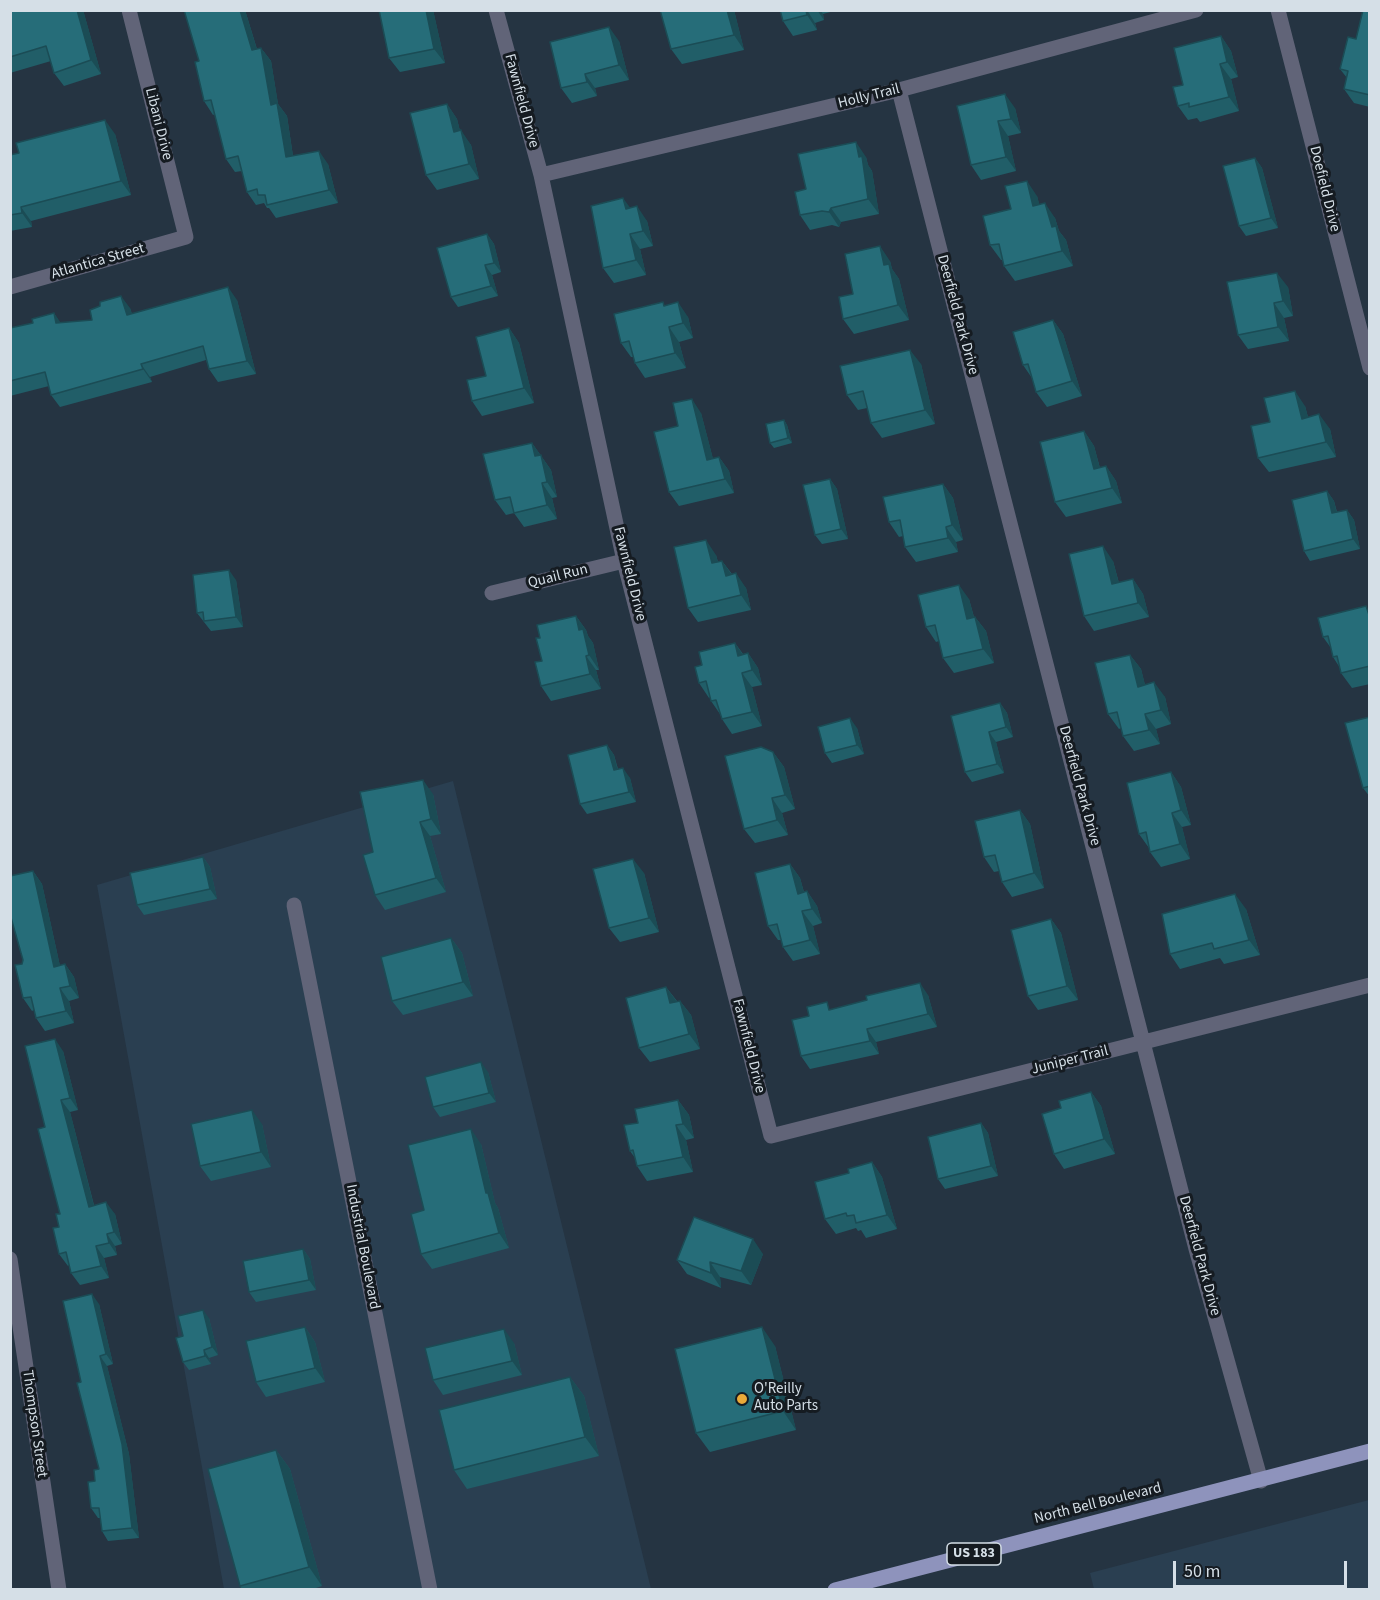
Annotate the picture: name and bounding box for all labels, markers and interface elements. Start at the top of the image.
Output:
street label: Fawnfield Drive [500,52,542,150]
street label: Holly Trail [836,81,902,113]
street label: Libani Drive [140,86,176,162]
street label: Doefield Drive [1305,144,1343,234]
street label: Atlantica Street [49,240,147,284]
street label: Deerfield Park Drive [932,253,982,377]
street label: Fawnfield Drive [609,525,649,623]
street label: Quail Run [526,561,590,593]
street label: Deerfield Park Drive [1054,724,1104,848]
street label: Fawnfield Drive [728,997,768,1095]
street label: Juniper Trail [1030,1043,1110,1079]
street label: Industrial Boulevard [341,1183,383,1311]
street label: Deerfield Park Drive [1174,1194,1224,1318]
street label: Thompson Street [18,1369,50,1479]
place label: O'Reilly Auto Parts [754,1381,818,1416]
marker: O'Reilly Auto Parts [735,1392,749,1406]
street label: North Bell Boulevard [1033,1480,1163,1528]
road number: US 183 [947,1543,1001,1565]
scale bar [1176,1549,1350,1587]
text: 50 m [1184,1559,1220,1584]

